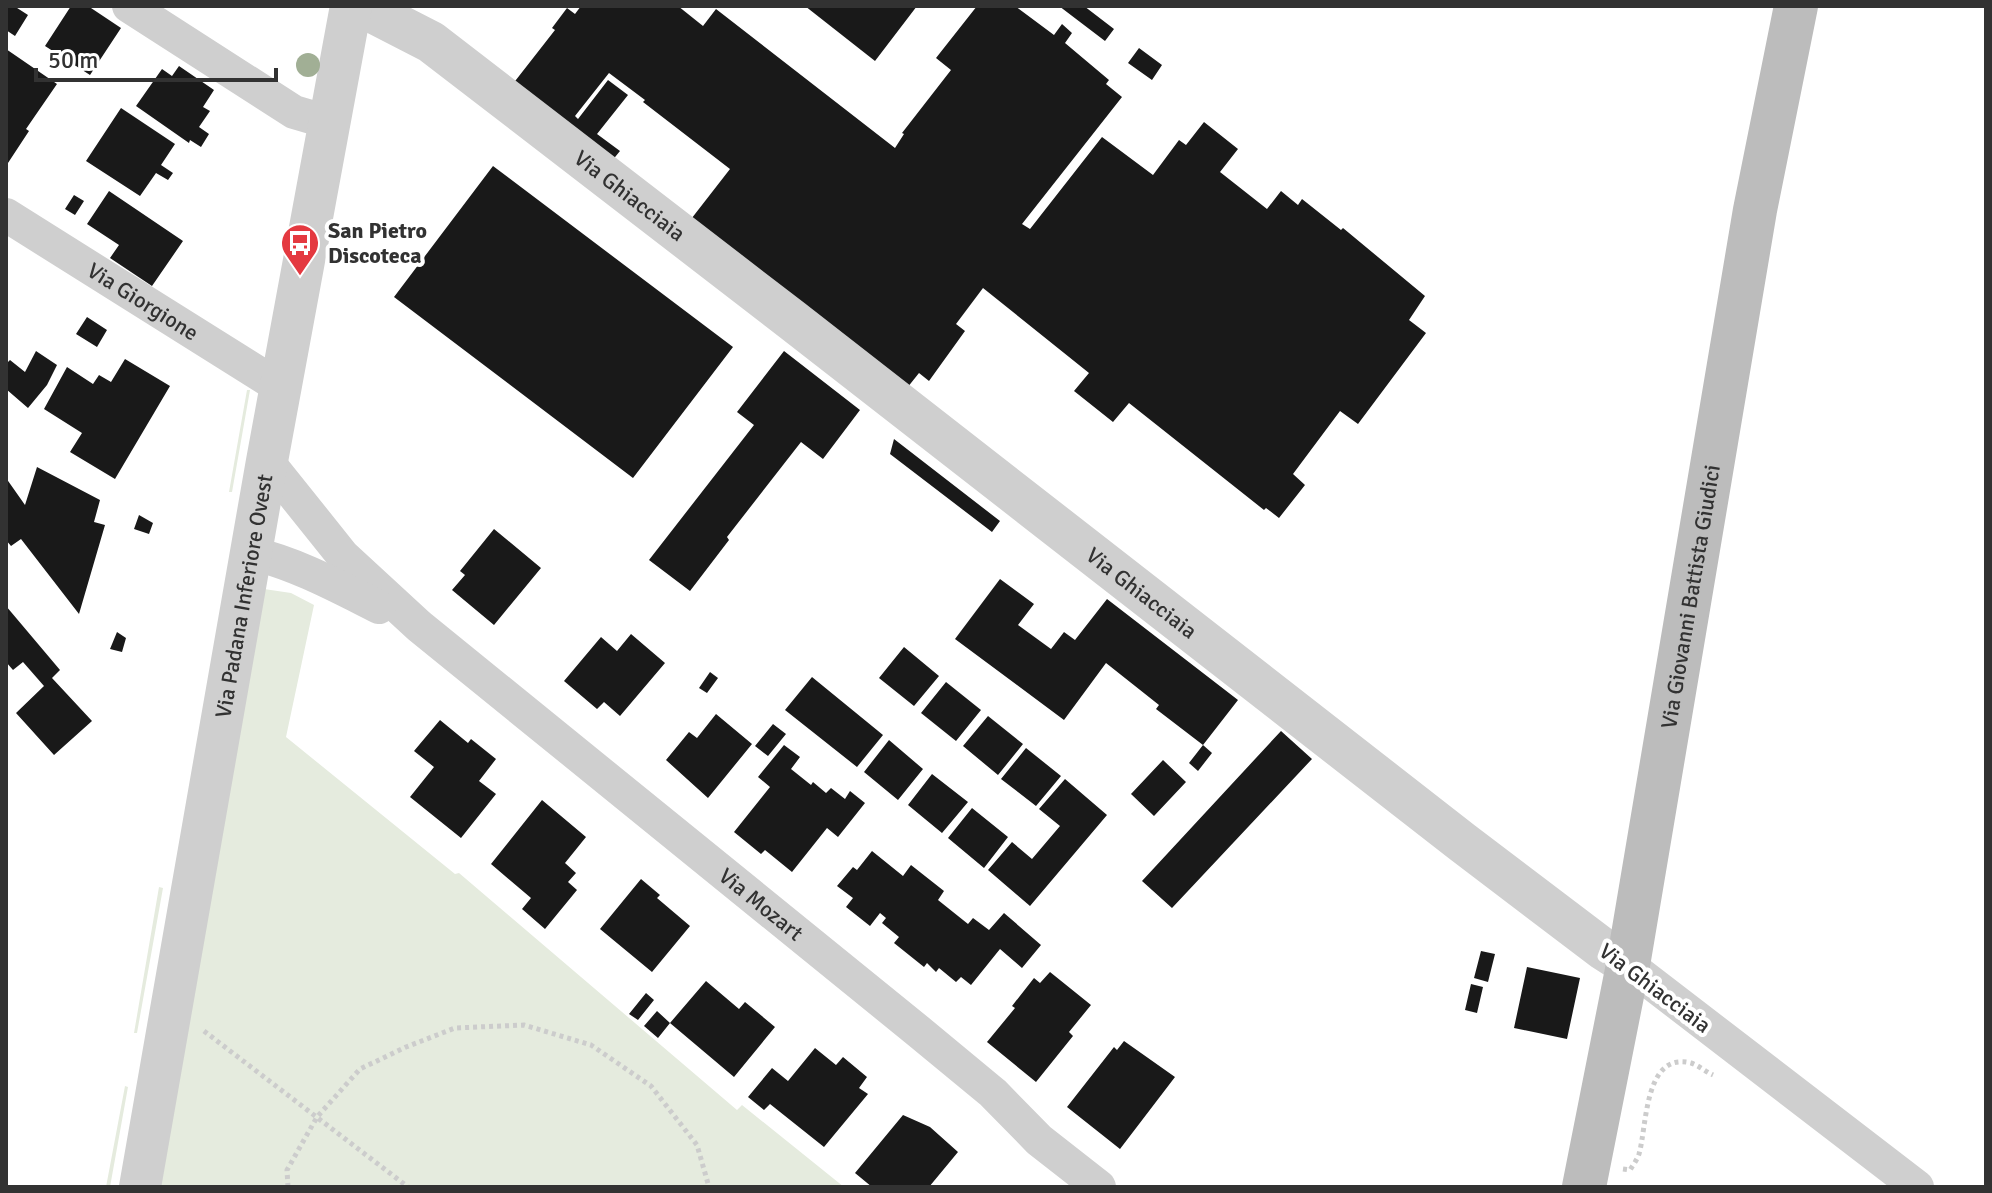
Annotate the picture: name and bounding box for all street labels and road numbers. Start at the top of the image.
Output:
street label: Via Ghiacciaia [569,144,691,247]
street label: Via Giorgione [83,256,204,346]
street label: Via Giovanni Battista Giudici [1655,462,1725,731]
street label: Via Padana Inferiore Ovest [209,472,278,720]
street label: Via Ghiacciaia [1081,541,1203,644]
street label: Via Mozart [714,862,809,946]
street label: Via Ghiacciaia [1594,937,1716,1039]

